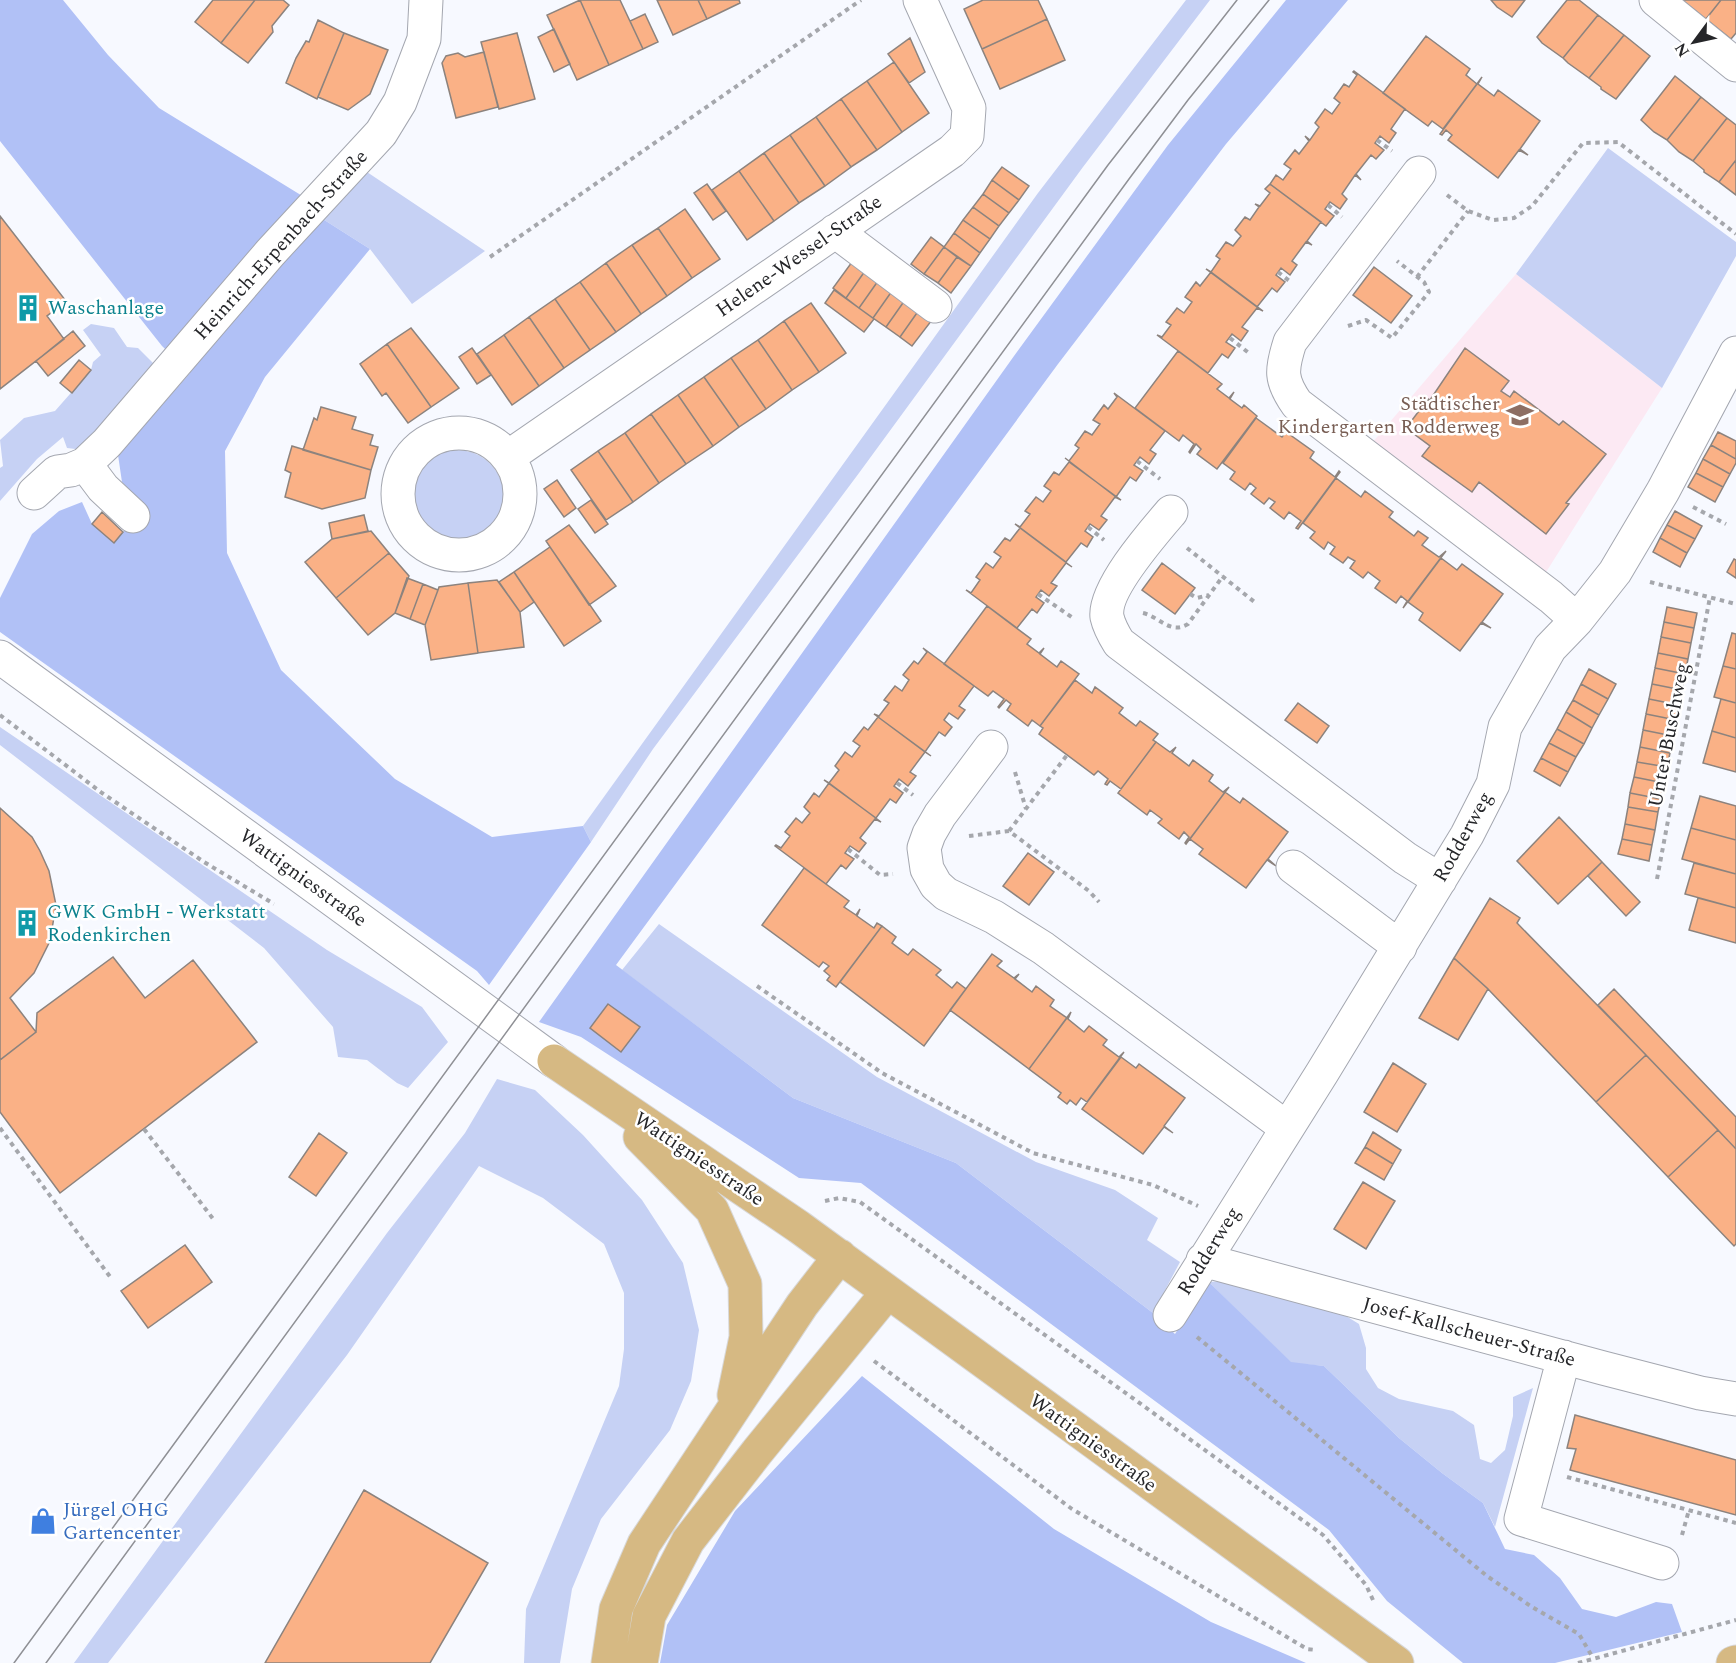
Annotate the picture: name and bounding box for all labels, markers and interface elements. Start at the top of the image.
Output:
north arrow [1664,12,1724,72]
text: N [1669,38,1696,62]
street label: Heinrich-Erpenbach-Straße [187,143,375,347]
street label: Helene-Wessel-Straße [710,187,888,325]
building icon: Waschanlage [13,293,43,323]
place label: Waschanlage [48,293,164,323]
place label: Städtischer Kindergarten Rodderweg [1278,389,1500,442]
school or university icon: Städtischer Kindergarten Rodderweg [1505,400,1535,430]
street label: Unter Buschweg [1640,660,1698,810]
street label: Rodderweg [1426,786,1500,888]
street label: Wattigniesstraße [233,821,373,935]
place label: GWK GmbH - Werkstatt Rodenkirchen [47,897,265,950]
building icon: GWK GmbH - Werkstatt Rodenkirchen [12,908,42,938]
street label: Wattigniesstraße [628,1104,770,1214]
street label: Rodderweg [1170,1201,1248,1301]
street label: Josef-Kallscheuer-Straße [1359,1289,1579,1375]
street label: Wattigniesstraße [1023,1386,1163,1500]
place label: Jürgel OHG Gartencenter [63,1495,180,1548]
shop icon: Jürgel OHG Gartencenter [28,1506,58,1536]

